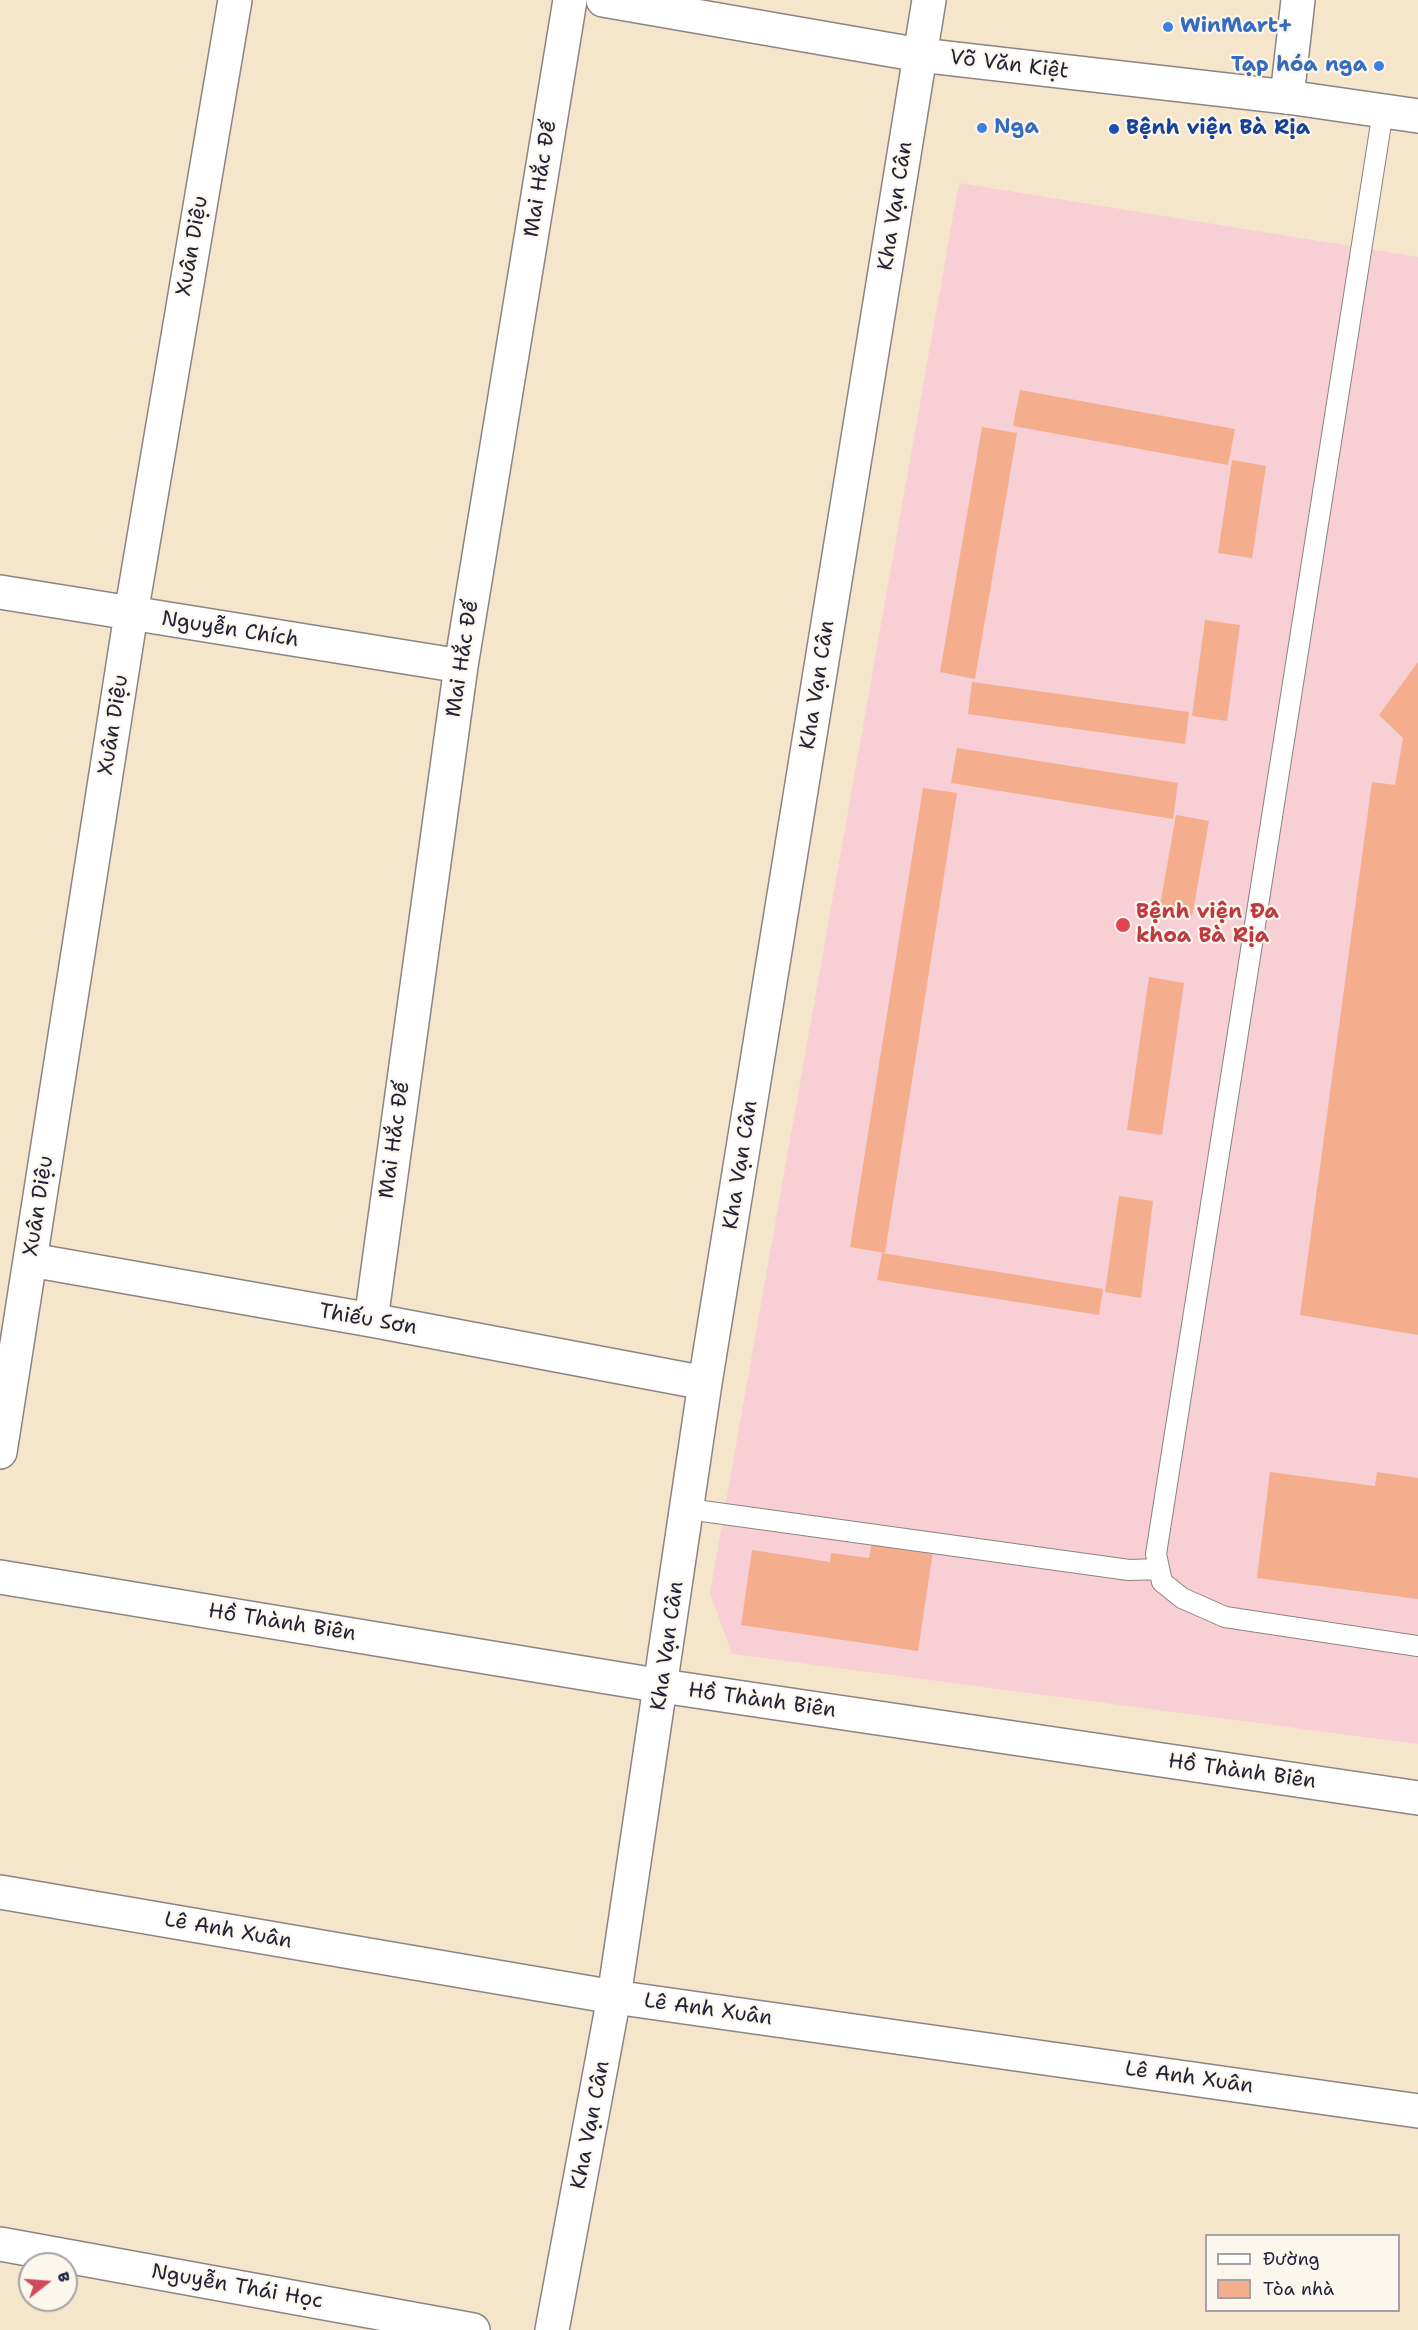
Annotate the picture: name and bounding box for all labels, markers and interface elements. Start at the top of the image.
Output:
place label: WinMart+ [1180,14,1293,40]
marker: WinMart+ [1161,20,1175,34]
street label: Võ Văn Kiệt [948,45,1070,85]
place label: Tạp hóa nga [1231,53,1367,79]
marker: Tạp hóa nga [1372,59,1386,73]
place label: Nga [994,115,1039,141]
place label: Bệnh viện Bà Rịa [1126,116,1310,142]
street label: Mai Hắc Đế [519,119,563,239]
marker: Nga [975,121,989,135]
marker: Bệnh viện Bà Rịa [1107,122,1121,136]
street label: Kha Vạn Cân [873,140,919,272]
street label: Xuân Diệu [172,194,214,298]
street label: Mai Hắc Đế [441,599,485,719]
street label: Nguyễn Chích [160,607,300,653]
street label: Kha Vạn Cân [795,619,841,751]
street label: Xuân Diệu [94,673,134,777]
place label: Bệnh viện Đa khoa Bà Rịa [1136,900,1279,950]
marker: Bệnh viện Đa khoa Bà Rịa [1114,916,1132,934]
street label: Mai Hắc Đế [374,1080,416,1200]
street label: Kha Vạn Cân [718,1099,764,1231]
street label: Xuân Diệu [19,1154,59,1258]
street label: Thiếu Sơn [317,1299,419,1341]
street label: Kha Vạn Cân [646,1580,690,1712]
street label: Hồ Thành Biên [206,1599,358,1647]
street label: Hồ Thành Biên [686,1678,838,1724]
street label: Hồ Thành Biên [1166,1749,1318,1795]
street label: Lê Anh Xuân [162,1907,294,1955]
street label: Lê Anh Xuân [642,1989,774,2031]
street label: Lê Anh Xuân [1123,2057,1255,2099]
street label: Kha Vạn Cân [566,2059,616,2191]
legend [1205,2234,1400,2312]
text: Đường [1263,2247,1320,2271]
north arrow [18,2252,78,2312]
street label: Nguyễn Thái Học [149,2260,325,2314]
text: B [52,2269,75,2285]
text: Tòa nhà [1263,2277,1334,2301]

